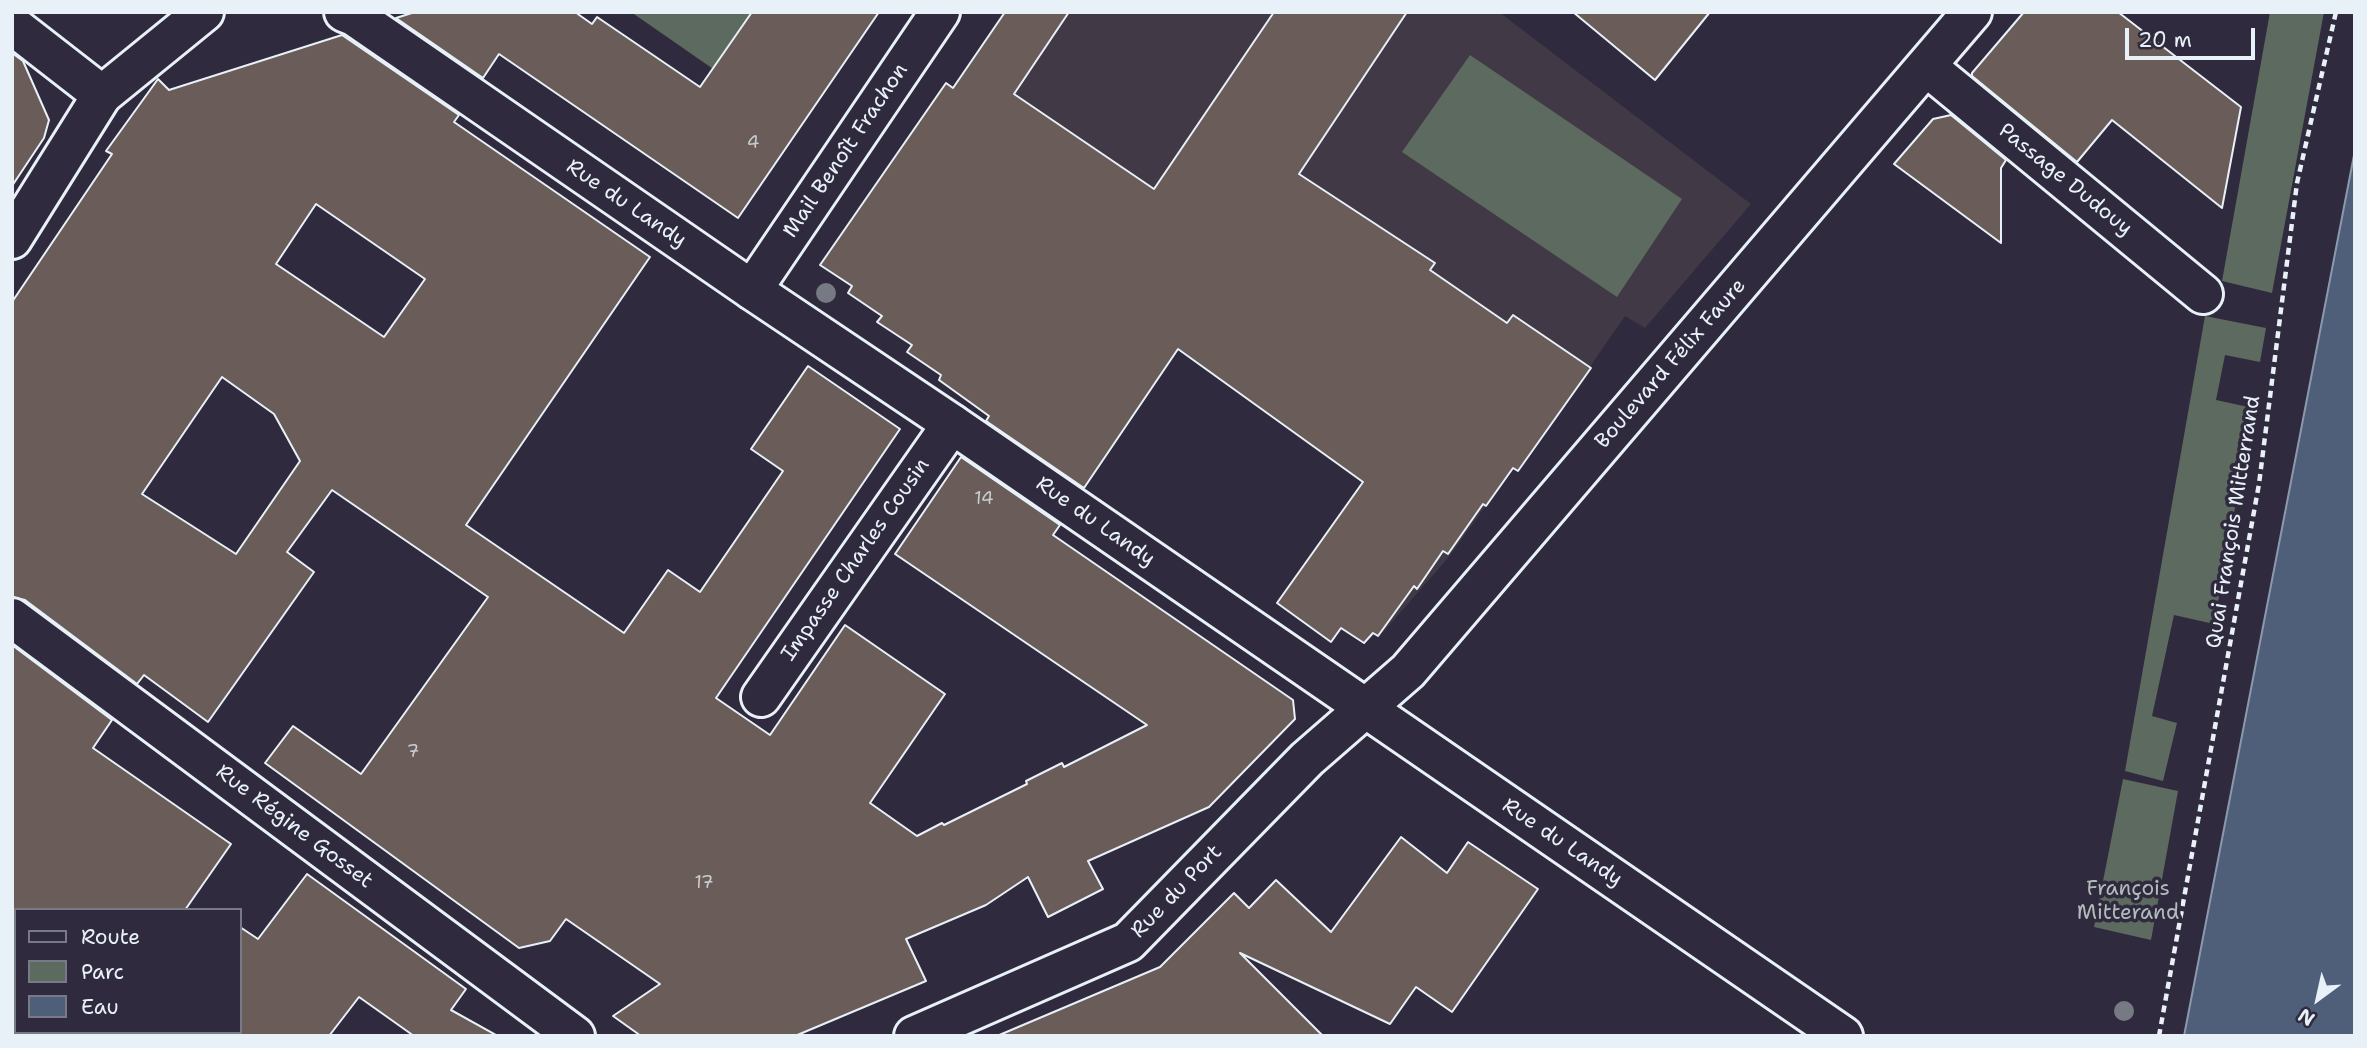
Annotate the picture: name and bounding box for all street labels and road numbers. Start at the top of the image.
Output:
street label: Mail Benoît Frachon [778,59,914,243]
street label: Passage Dudouy [1993,118,2137,242]
street label: Rue du Landy [561,155,691,253]
street label: Boulevard Félix Faure [1590,274,1752,454]
street label: Quai François Mitterrand [2202,394,2266,650]
street label: Impasse Charles Cousin [776,454,936,666]
street label: Rue du Landy [1031,472,1159,572]
street label: Rue Régine Gosset [211,760,377,894]
street label: Rue du Landy [1497,794,1627,892]
street label: Rue du Port [1126,840,1228,944]

